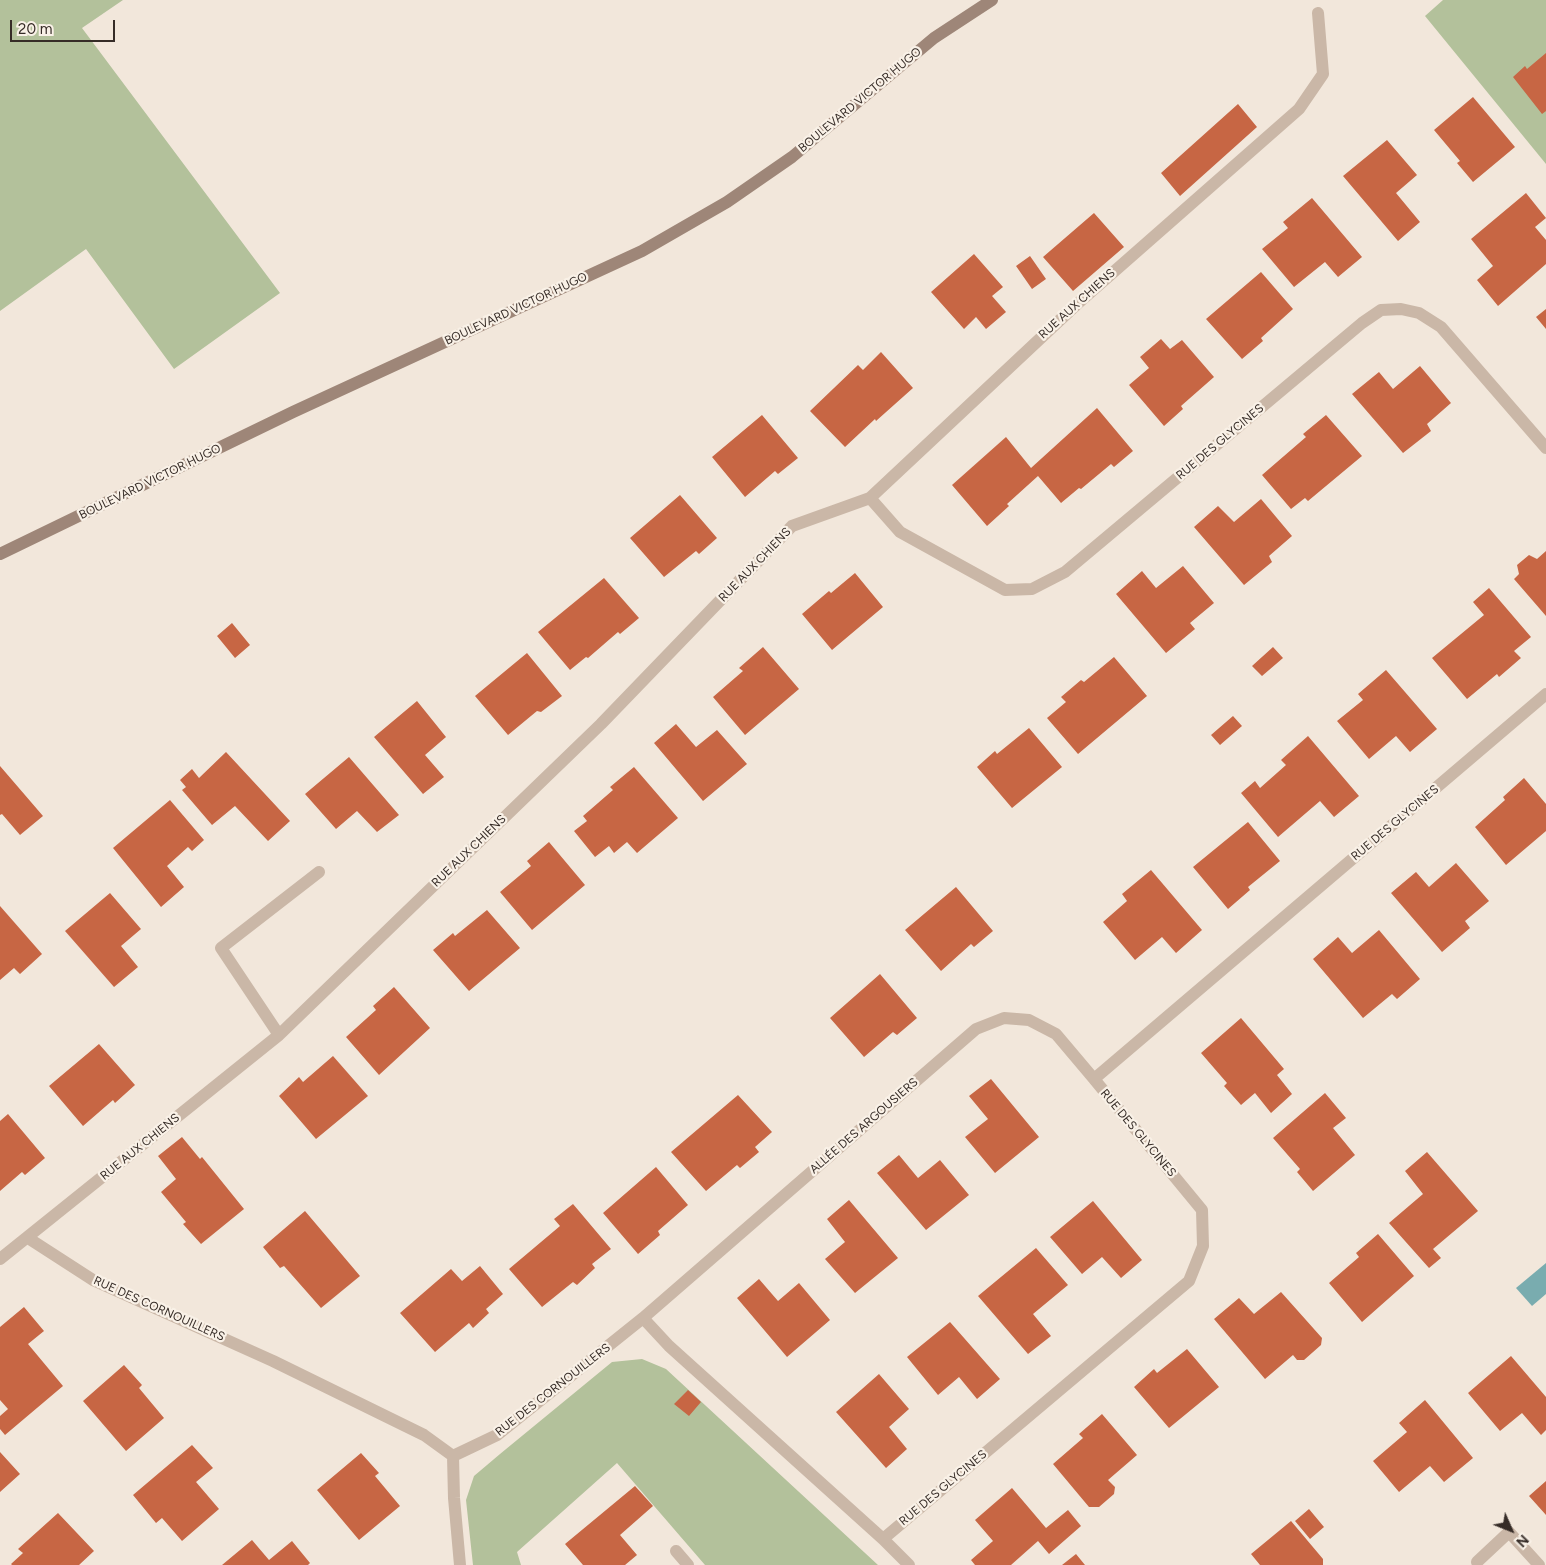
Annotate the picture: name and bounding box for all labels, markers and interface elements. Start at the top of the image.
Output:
scale bar [12,10,118,42]
text: 20 m [18,20,52,38]
street label: BOULEVARD VICTOR HUGO [796,44,924,156]
street label: RUE AUX CHIENS [1036,266,1118,342]
street label: BOULEVARD VICTOR HUGO [442,270,590,348]
street label: RUE DES GLYCINES [1173,401,1267,483]
street label: BOULEVARD VICTOR HUGO [77,441,223,523]
street label: RUE AUX CHIENS [716,525,794,605]
street label: RUE DES GLYCINES [1348,782,1442,864]
street label: RUE AUX CHIENS [429,812,509,890]
street label: ALLÉE DES ARGOUSIERS [807,1075,921,1177]
street label: RUE DES GLYCINES [1097,1086,1179,1180]
street label: RUE AUX CHIENS [98,1111,182,1183]
street label: RUE DES CORNOUILLERS [91,1274,227,1344]
street label: RUE DES CORNOUILLERS [493,1341,613,1439]
street label: RUE DES GLYCINES [896,1447,990,1529]
north arrow [1486,1505,1536,1555]
text: N [1512,1531,1532,1551]

